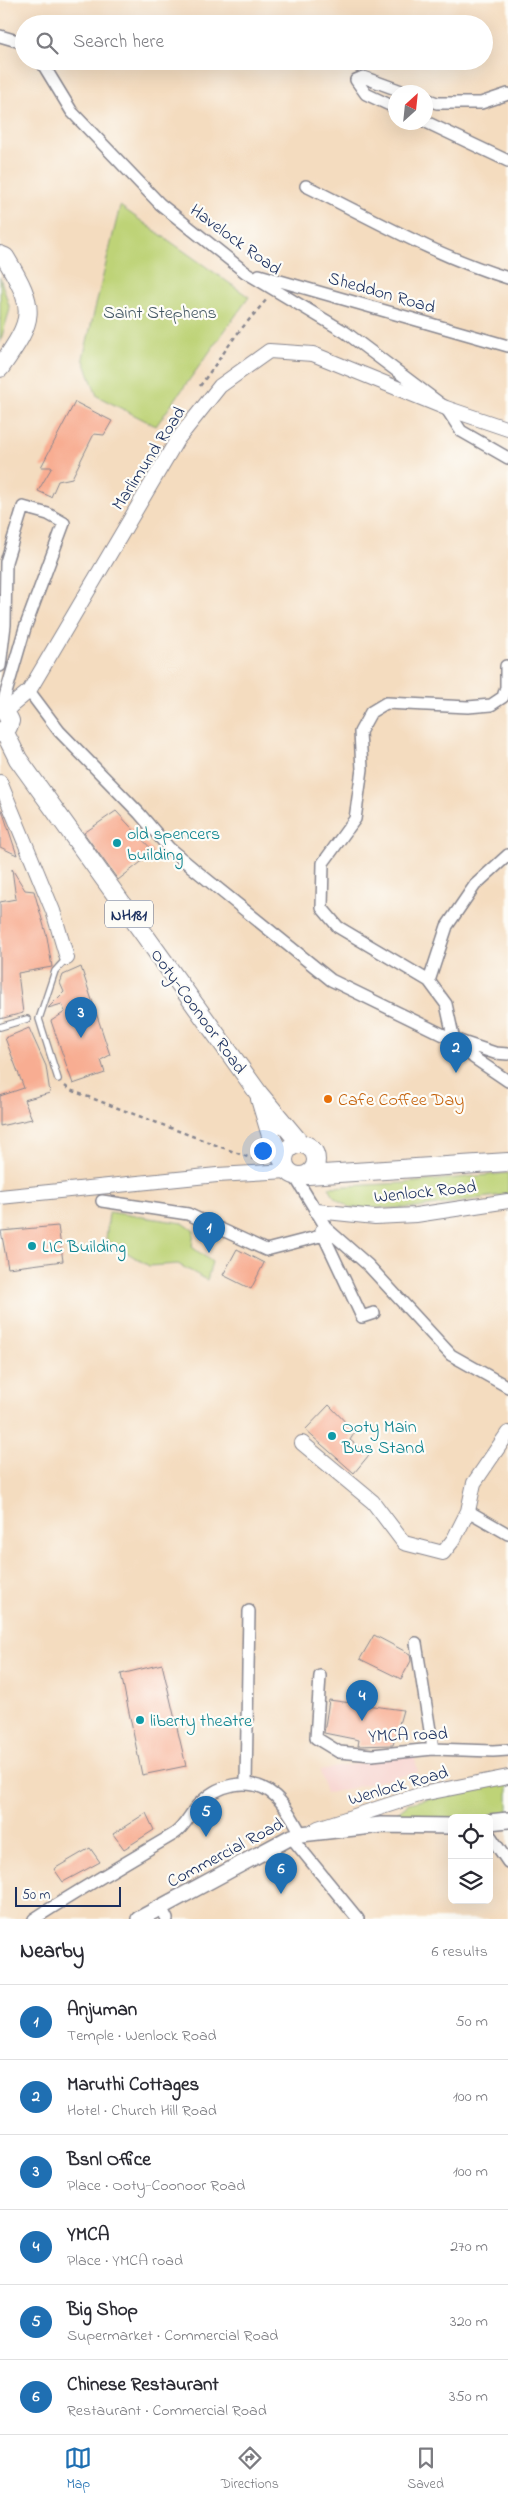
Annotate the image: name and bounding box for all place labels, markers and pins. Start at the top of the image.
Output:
place label: old spencers building [127,822,220,870]
marker: old spencers building [111,837,123,849]
pin: 3 [65,997,97,1038]
pin: 2 [440,1032,472,1073]
place label: Cafe Coffee Day [338,1088,464,1114]
marker: Cafe Coffee Day [322,1093,334,1105]
pin: 1 [193,1212,225,1253]
place label: LIC Building [42,1235,126,1262]
marker: LIC Building [26,1240,38,1252]
place label: Ooty Main Bus Stand [341,1415,424,1462]
marker: Ooty Main Bus Stand [326,1430,338,1442]
pin: 4 [346,1680,378,1721]
place label: liberty theatre [150,1709,253,1735]
marker: liberty theatre [134,1714,146,1726]
pin: 5 [190,1796,222,1837]
pin: 6 [265,1853,297,1894]

